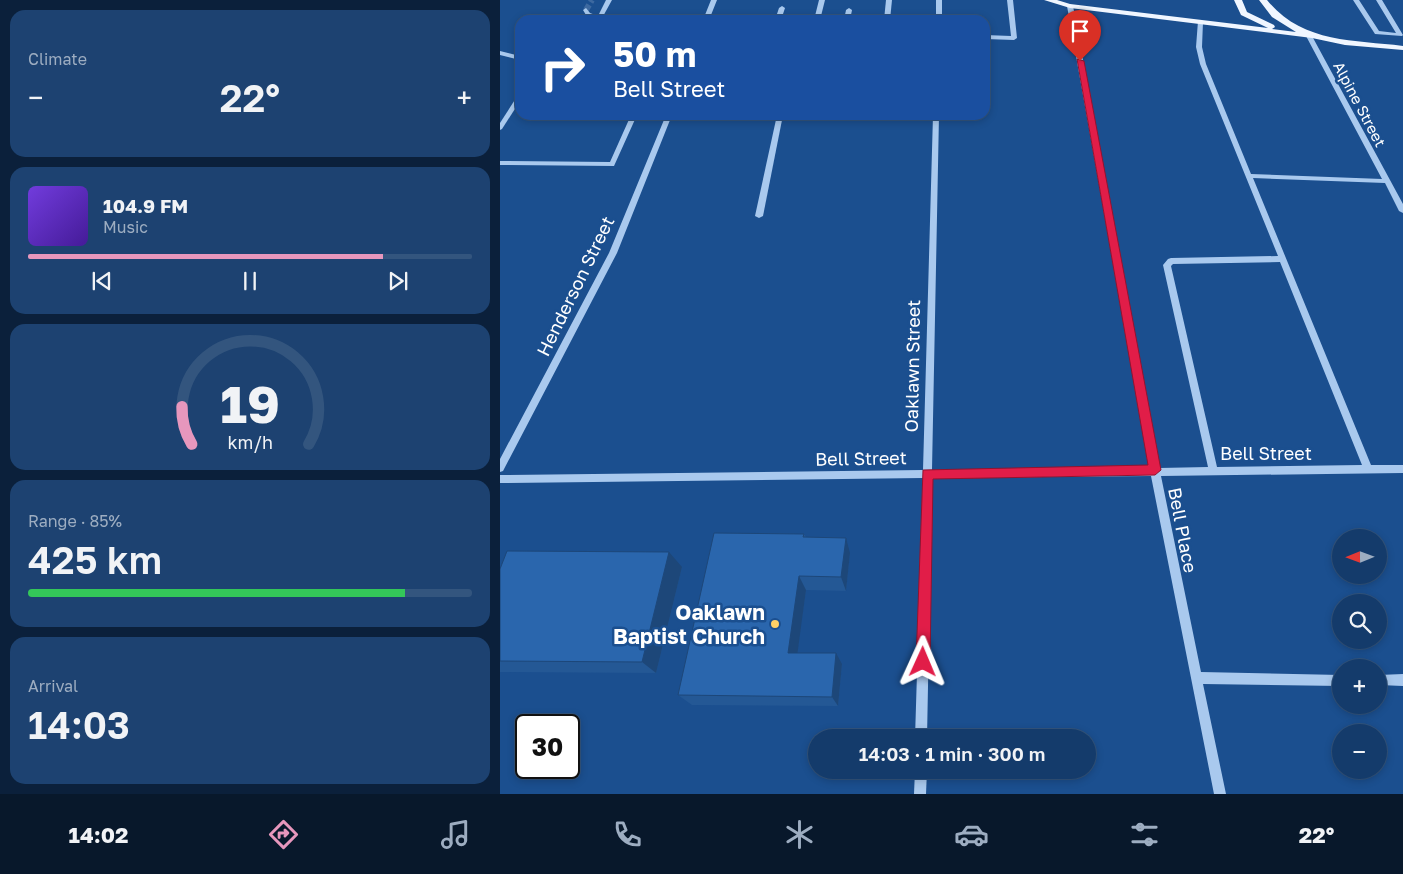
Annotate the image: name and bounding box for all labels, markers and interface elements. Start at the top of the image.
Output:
pin [1059,10,1101,61]
icon: arrive [1066,17,1094,45]
text: 50 m [613,33,696,75]
icon: right [530,35,595,100]
text: Climate [28,49,87,69]
street label: Alpine Street [1330,58,1390,150]
text: 22° [220,75,280,120]
text: Bell Street [613,75,725,102]
text: − [28,81,43,114]
text: + [457,81,472,114]
text: 104.9 FM [103,194,188,217]
street label: Henderson Street [532,212,618,360]
text: Music [103,217,148,237]
icon: previous [88,267,116,295]
icon: pause [236,267,264,295]
icon: next [384,267,412,295]
street label: Oaklawn Street [900,299,924,433]
text: 19 [220,372,280,434]
text: km/h [227,431,273,453]
street label: Bell Street [1220,442,1312,464]
street label: Bell Street [815,446,907,470]
street label: Bell Place [1164,485,1202,575]
text: Range · 85% [28,511,122,531]
north arrow [1332,529,1388,584]
map controls [1332,529,1387,779]
text: 425 km [28,537,162,582]
button: search [1332,594,1387,649]
place label: Oaklawn Baptist Church [613,599,765,649]
marker: Oaklawn Baptist Church [769,618,781,630]
position arrow [896,635,948,687]
button: + [1332,659,1387,714]
text: Arrival [28,676,78,696]
text: 14:03 [28,702,130,747]
speed limit sign: 30 [515,714,580,779]
button: − [1332,724,1387,779]
text: 14:03 · 1 min · 300 m [859,742,1045,765]
icon: directions [266,817,301,852]
icon: music [438,817,473,852]
icon: phone [610,817,645,852]
icon: climate [782,817,817,852]
icon: car [954,817,989,852]
icon: filters [1127,817,1162,852]
text: 14:02 [69,821,128,848]
text: 22° [1299,821,1334,848]

